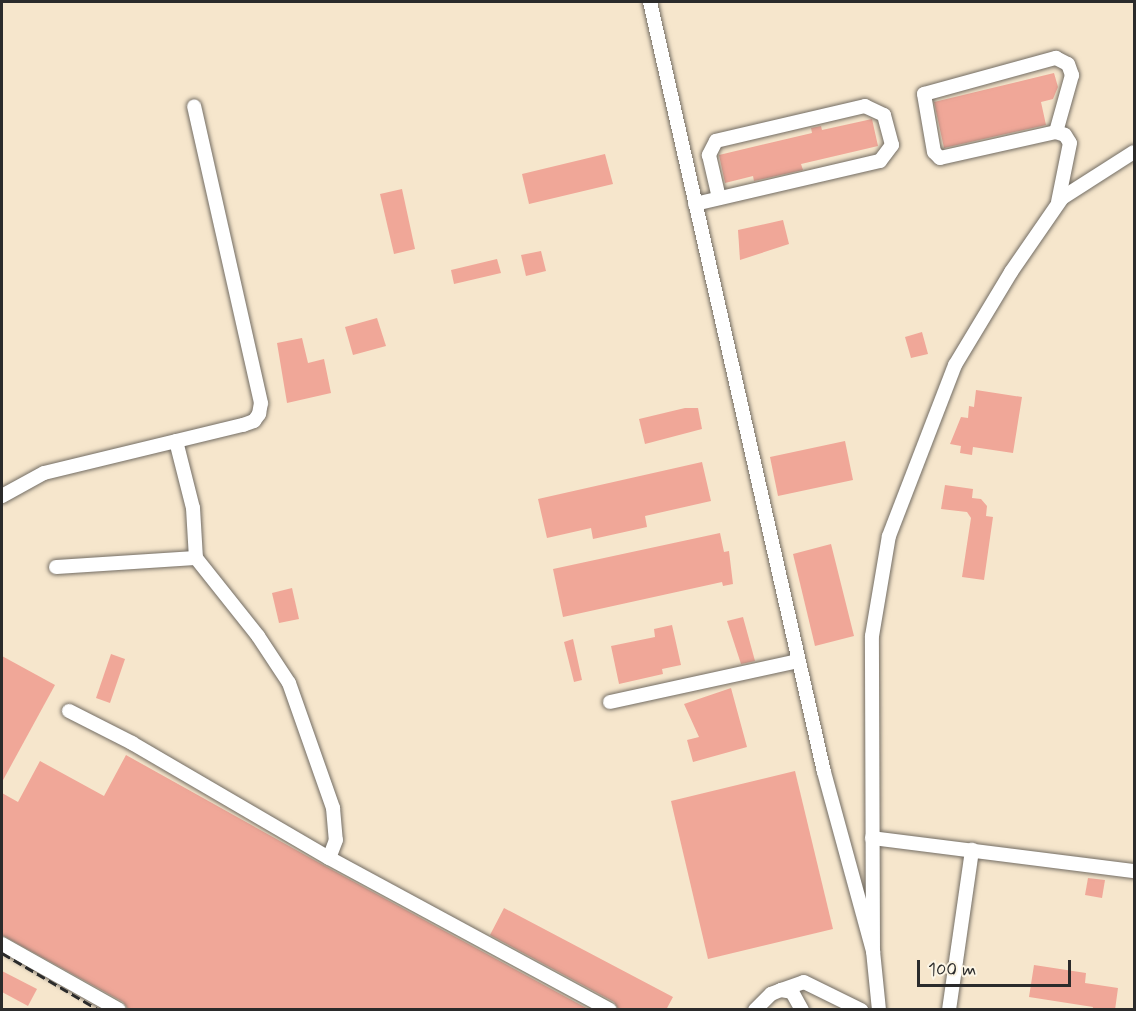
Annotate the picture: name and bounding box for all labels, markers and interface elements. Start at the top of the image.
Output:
scale bar [920,948,1074,986]
text: 100 m [928,958,976,982]

